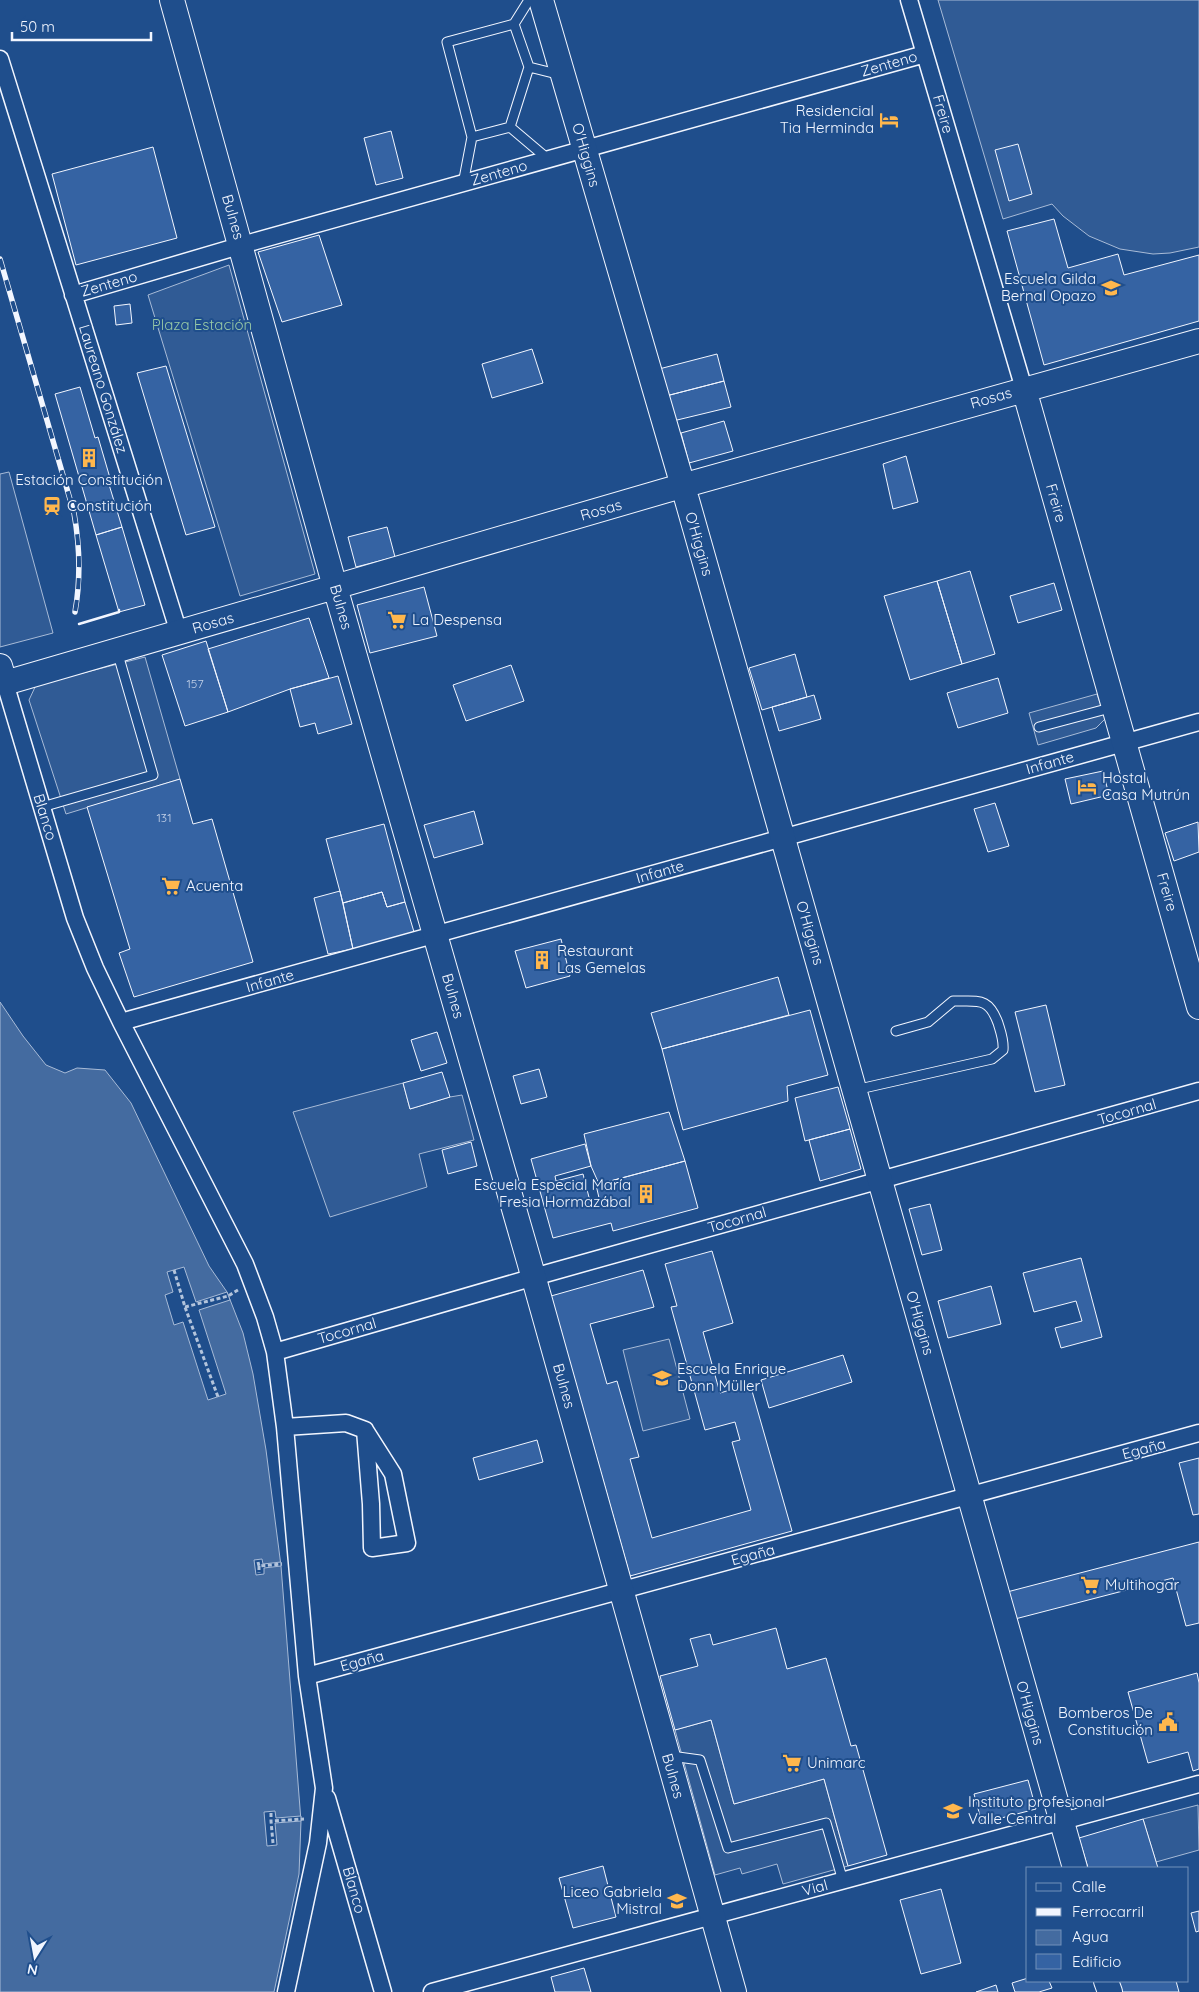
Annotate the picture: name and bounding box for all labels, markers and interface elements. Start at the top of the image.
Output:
scale bar [12,10,151,42]
text: 50 m [20,17,55,36]
street label: Zenteno [858,46,919,81]
street label: Freire [929,92,958,135]
place label: Residencial Tia Herminda [780,101,874,137]
hotel icon: Residencial Tia Herminda [878,109,900,131]
street label: O'Higgins [568,121,605,189]
street label: Zenteno [468,155,529,190]
street label: Bulnes [218,192,249,242]
street label: Zenteno [78,266,139,301]
place label: Escuela Gilda Bernal Opazo [1001,269,1096,305]
school or university icon: Escuela Gilda Bernal Opazo [1100,277,1122,299]
park label: Plaza Estación [152,315,252,334]
street label: Laureano González [75,322,132,456]
street label: Rosas [968,383,1014,412]
building icon: Estación Constitución [78,447,100,469]
place label: Estación Constitución [15,470,163,489]
street label: Freire [1042,481,1071,524]
station icon: Constitución [41,495,63,517]
street label: Rosas [578,495,624,524]
place label: Constitución [67,496,152,515]
street label: O'Higgins [681,510,718,578]
street label: Bulnes [326,582,357,632]
street label: Rosas [190,608,236,637]
supermarket icon: La Despensa [386,609,408,631]
place label: La Despensa [412,610,502,629]
house number: 157 [186,676,204,691]
street label: Infante [1024,747,1076,778]
place label: Hostal Casa Mutrún [1102,768,1190,804]
hotel icon: Hostal Casa Mutrún [1076,776,1098,798]
street label: Blanco [29,791,62,842]
house number: 131 [156,810,172,825]
street label: Infante [634,856,686,887]
street label: Freire [1153,870,1182,913]
supermarket icon: Acuenta [160,875,182,897]
place label: Acuenta [186,876,243,895]
street label: O'Higgins [792,899,829,967]
place label: Restaurant Las Gemelas [557,941,646,977]
building icon: Restaurant Las Gemelas [531,949,553,971]
street label: Infante [244,965,296,996]
street label: Bulnes [438,971,469,1021]
street label: Tocornal [1095,1094,1158,1129]
place label: Escuela Especial María Fresia Hormazábal [474,1175,631,1211]
building icon: Escuela Especial María Fresia Hormazábal [635,1183,657,1205]
street label: Tocornal [705,1202,768,1237]
street label: O'Higgins [902,1289,939,1357]
street label: Tocornal [315,1313,378,1348]
place label: Escuela Enrique Donn Müller [677,1359,786,1395]
street label: Bulnes [549,1361,580,1411]
school or university icon: Escuela Enrique Donn Müller [651,1367,673,1389]
street label: Egaña [1120,1434,1168,1463]
street label: Egaña [729,1540,777,1569]
supermarket icon: Multihogar [1079,1574,1101,1596]
place label: Multihogar [1105,1575,1180,1594]
street label: Egaña [338,1646,386,1675]
street label: O'Higgins [1012,1679,1049,1747]
place label: Bomberos De Constitución [1058,1703,1153,1739]
public building icon: Bomberos De Constitución [1157,1711,1179,1733]
street label: Bulnes [658,1751,689,1801]
supermarket icon: Unimarc [781,1752,803,1774]
place label: Unimarc [807,1753,866,1772]
place label: Instituto profesional Valle Central [968,1792,1105,1828]
school or university icon: Instituto profesional Valle Central [942,1800,964,1822]
street label: Blanco [339,1864,370,1915]
legend [1026,1867,1189,1982]
street label: Vial [800,1875,830,1900]
text: Calle [1072,1877,1106,1896]
place label: Liceo Gabriela Mistral [563,1882,662,1918]
school or university icon: Liceo Gabriela Mistral [666,1890,688,1912]
text: Ferrocarril [1072,1902,1144,1921]
text: Agua [1072,1927,1109,1946]
north arrow [10,1932,60,1982]
text: Edificio [1072,1952,1121,1971]
text: N [26,1960,39,1980]

